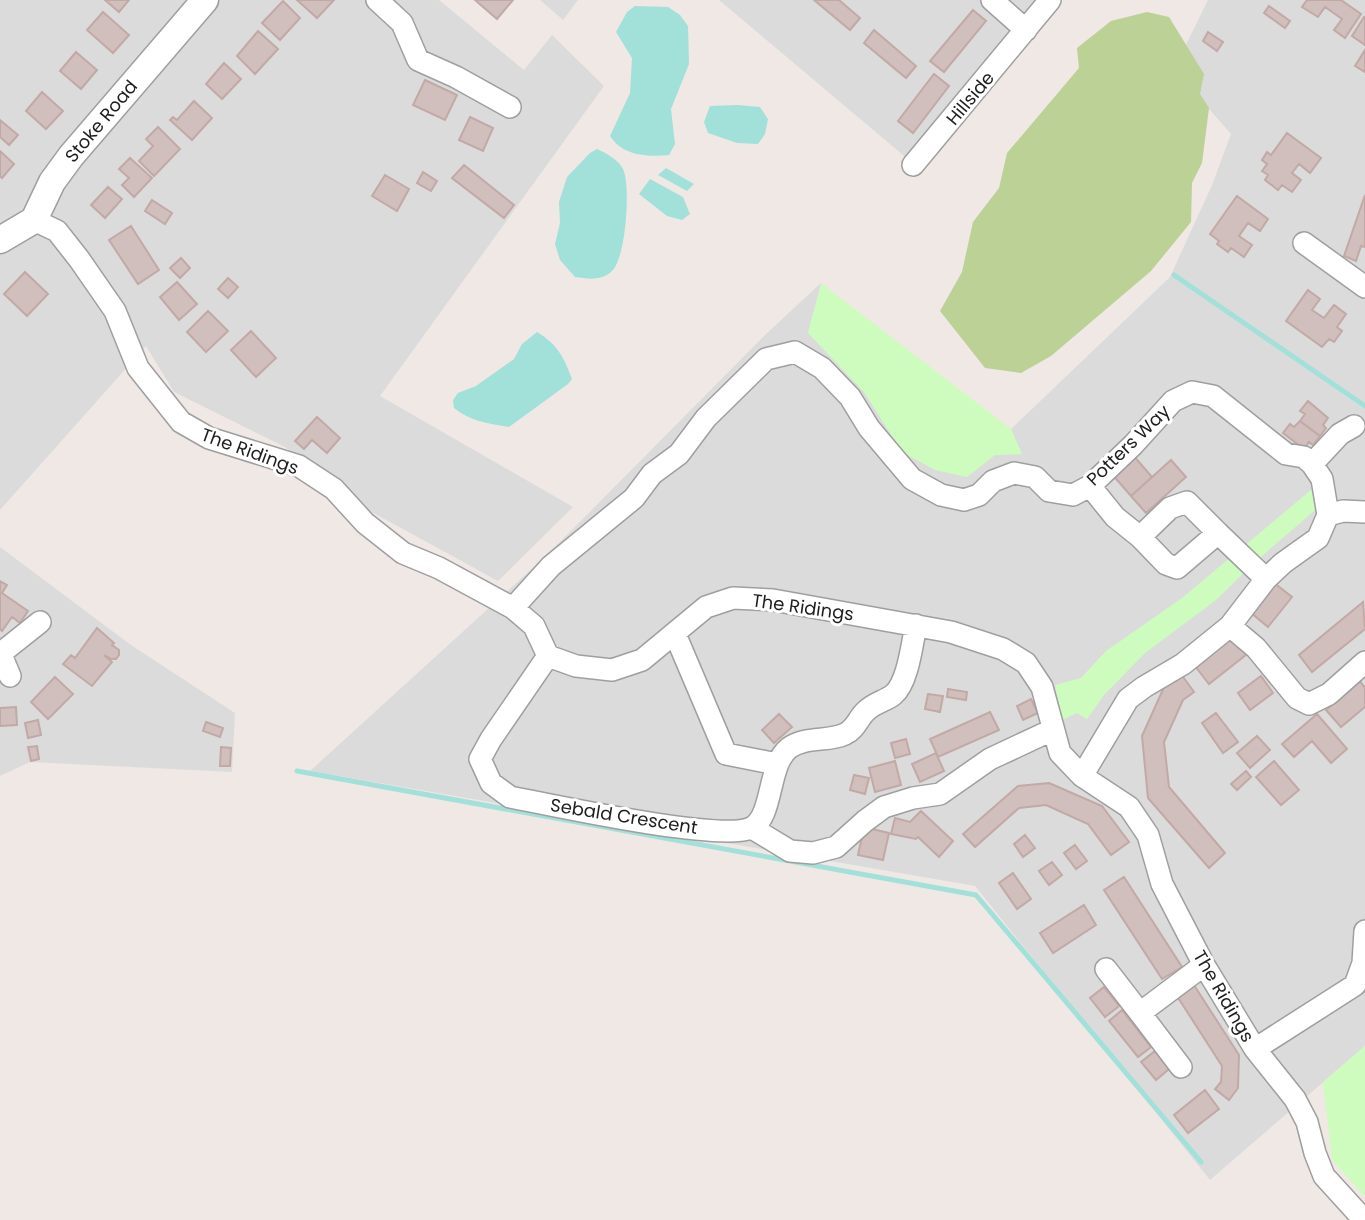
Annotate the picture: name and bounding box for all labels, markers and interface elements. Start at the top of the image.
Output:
street label: Hillside [940,66,1000,130]
street label: Stoke Road [59,74,143,168]
street label: Potters Way [1081,399,1175,491]
street label: The Ridings [198,422,302,480]
street label: The Ridings [751,588,855,626]
street label: Sebald Crescent [549,792,699,840]
street label: The Ridings [1188,945,1260,1047]

